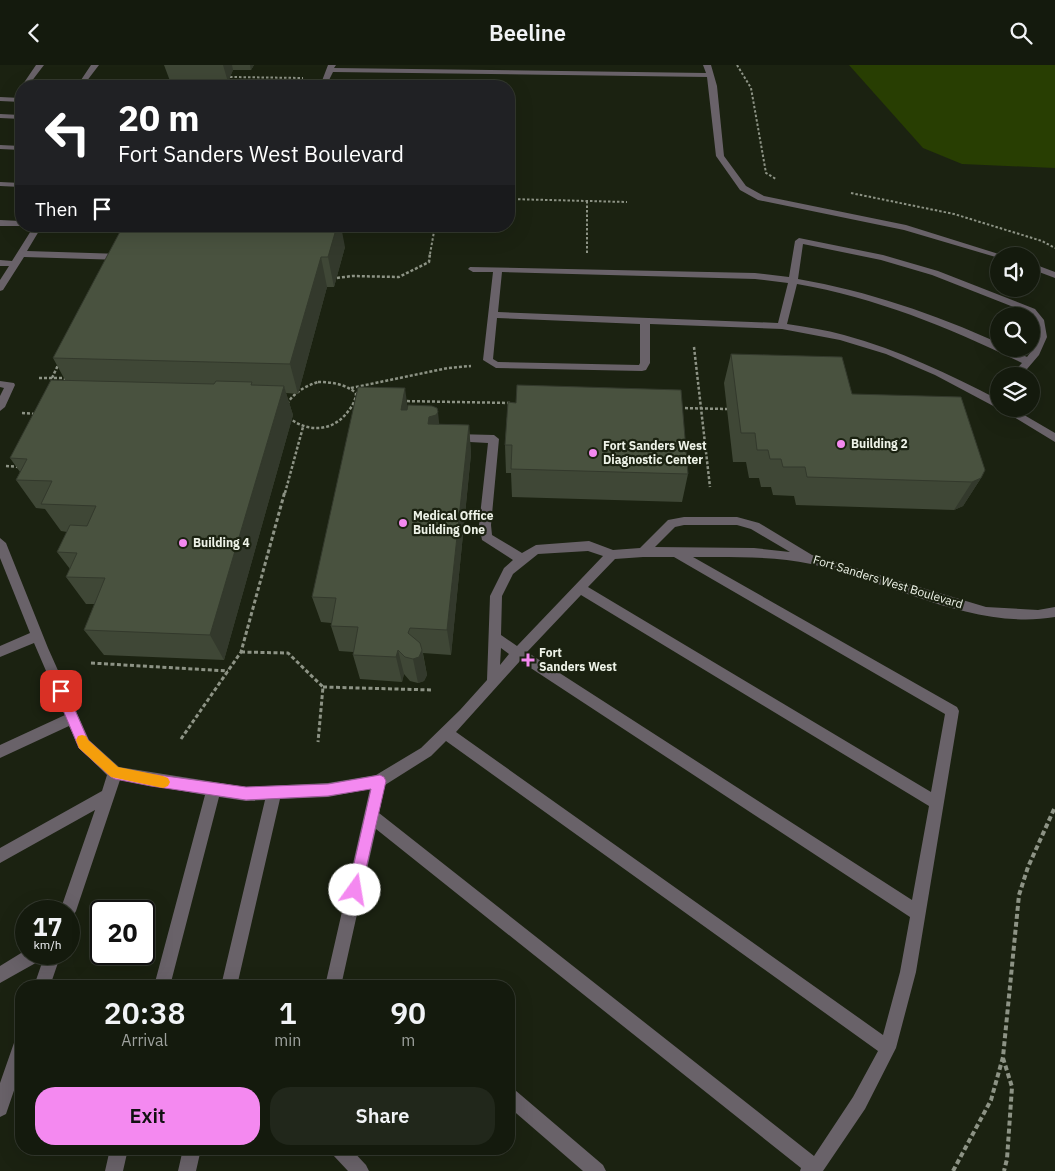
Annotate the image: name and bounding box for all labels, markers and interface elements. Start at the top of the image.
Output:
text: Beeline [489,18,566,47]
icon: back [20,19,48,47]
icon: search [1007,19,1035,47]
text: 20 m [118,95,200,141]
icon: left [35,100,100,165]
text: Fort Sanders West Boulevard [118,139,404,168]
icon: arrive [88,195,116,223]
text: Then [35,197,78,221]
map controls [990,247,1040,417]
button: sound [990,247,1040,297]
button: search [990,307,1040,357]
button: layers [990,367,1040,417]
place label: Building 2 [851,436,908,451]
place label: Fort Sanders West Diagnostic Center [603,438,707,467]
marker: Building 2 [835,438,847,450]
marker: Fort Sanders West Diagnostic Center [587,447,599,459]
place label: Medical Office Building One [413,508,494,537]
marker: Medical Office Building One [397,517,409,529]
place label: Building 4 [193,535,250,550]
marker: Building 4 [177,537,189,549]
street label: Fort Sanders West Boulevard [811,552,965,611]
place label: Fort Sanders West [539,645,617,674]
marker: Fort Sanders West [521,653,535,667]
pin [40,670,82,712]
icon: arrive [47,677,75,705]
position arrow [328,863,380,915]
speed limit sign: 20 [90,900,155,965]
text: 17 [32,910,63,943]
text: km/h [33,937,62,952]
text: 20:38 [104,993,185,1032]
text: 1 [279,993,297,1032]
text: 90 [390,993,426,1032]
text: Arrival [121,1030,168,1050]
text: min [274,1030,301,1050]
text: m [401,1030,415,1050]
button: Exit [35,1087,260,1145]
button: Share [270,1087,495,1145]

